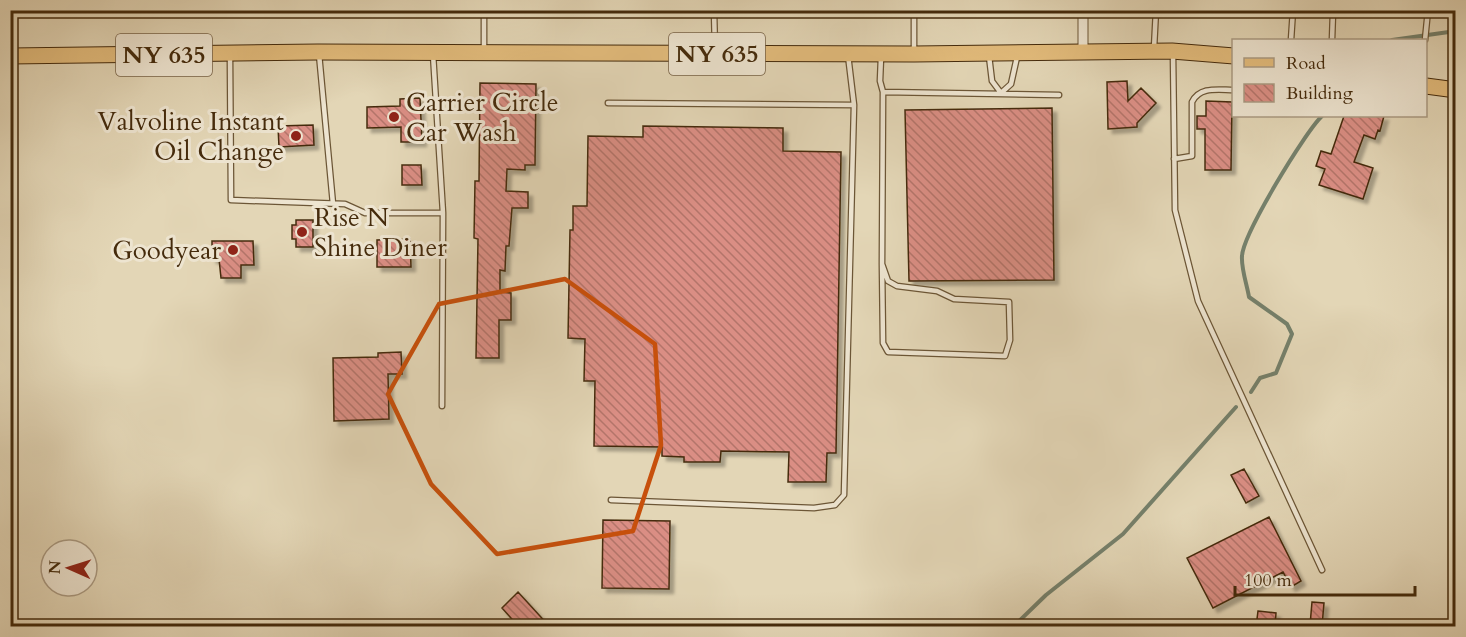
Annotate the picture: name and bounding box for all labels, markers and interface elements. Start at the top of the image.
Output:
road number: NY 635 [669,33,765,75]
road number: NY 635 [116,34,212,76]
legend [1232,39,1427,117]
text: Road [1286,51,1326,76]
text: Building [1286,81,1354,106]
place label: Carrier Circle Car Wash [406,85,559,150]
place label: Valvoline Instant Oil Change [98,104,284,169]
marker: Carrier Circle Car Wash [387,110,401,124]
marker: Valvoline Instant Oil Change [289,129,303,143]
place label: Rise N Shine Diner [314,200,447,265]
marker: Rise N Shine Diner [295,225,309,239]
place label: Goodyear [112,233,222,268]
marker: Goodyear [226,243,240,257]
north arrow [39,538,99,598]
scale bar [1235,559,1415,597]
text: N [44,560,66,575]
text: 100 m [1244,568,1292,593]

